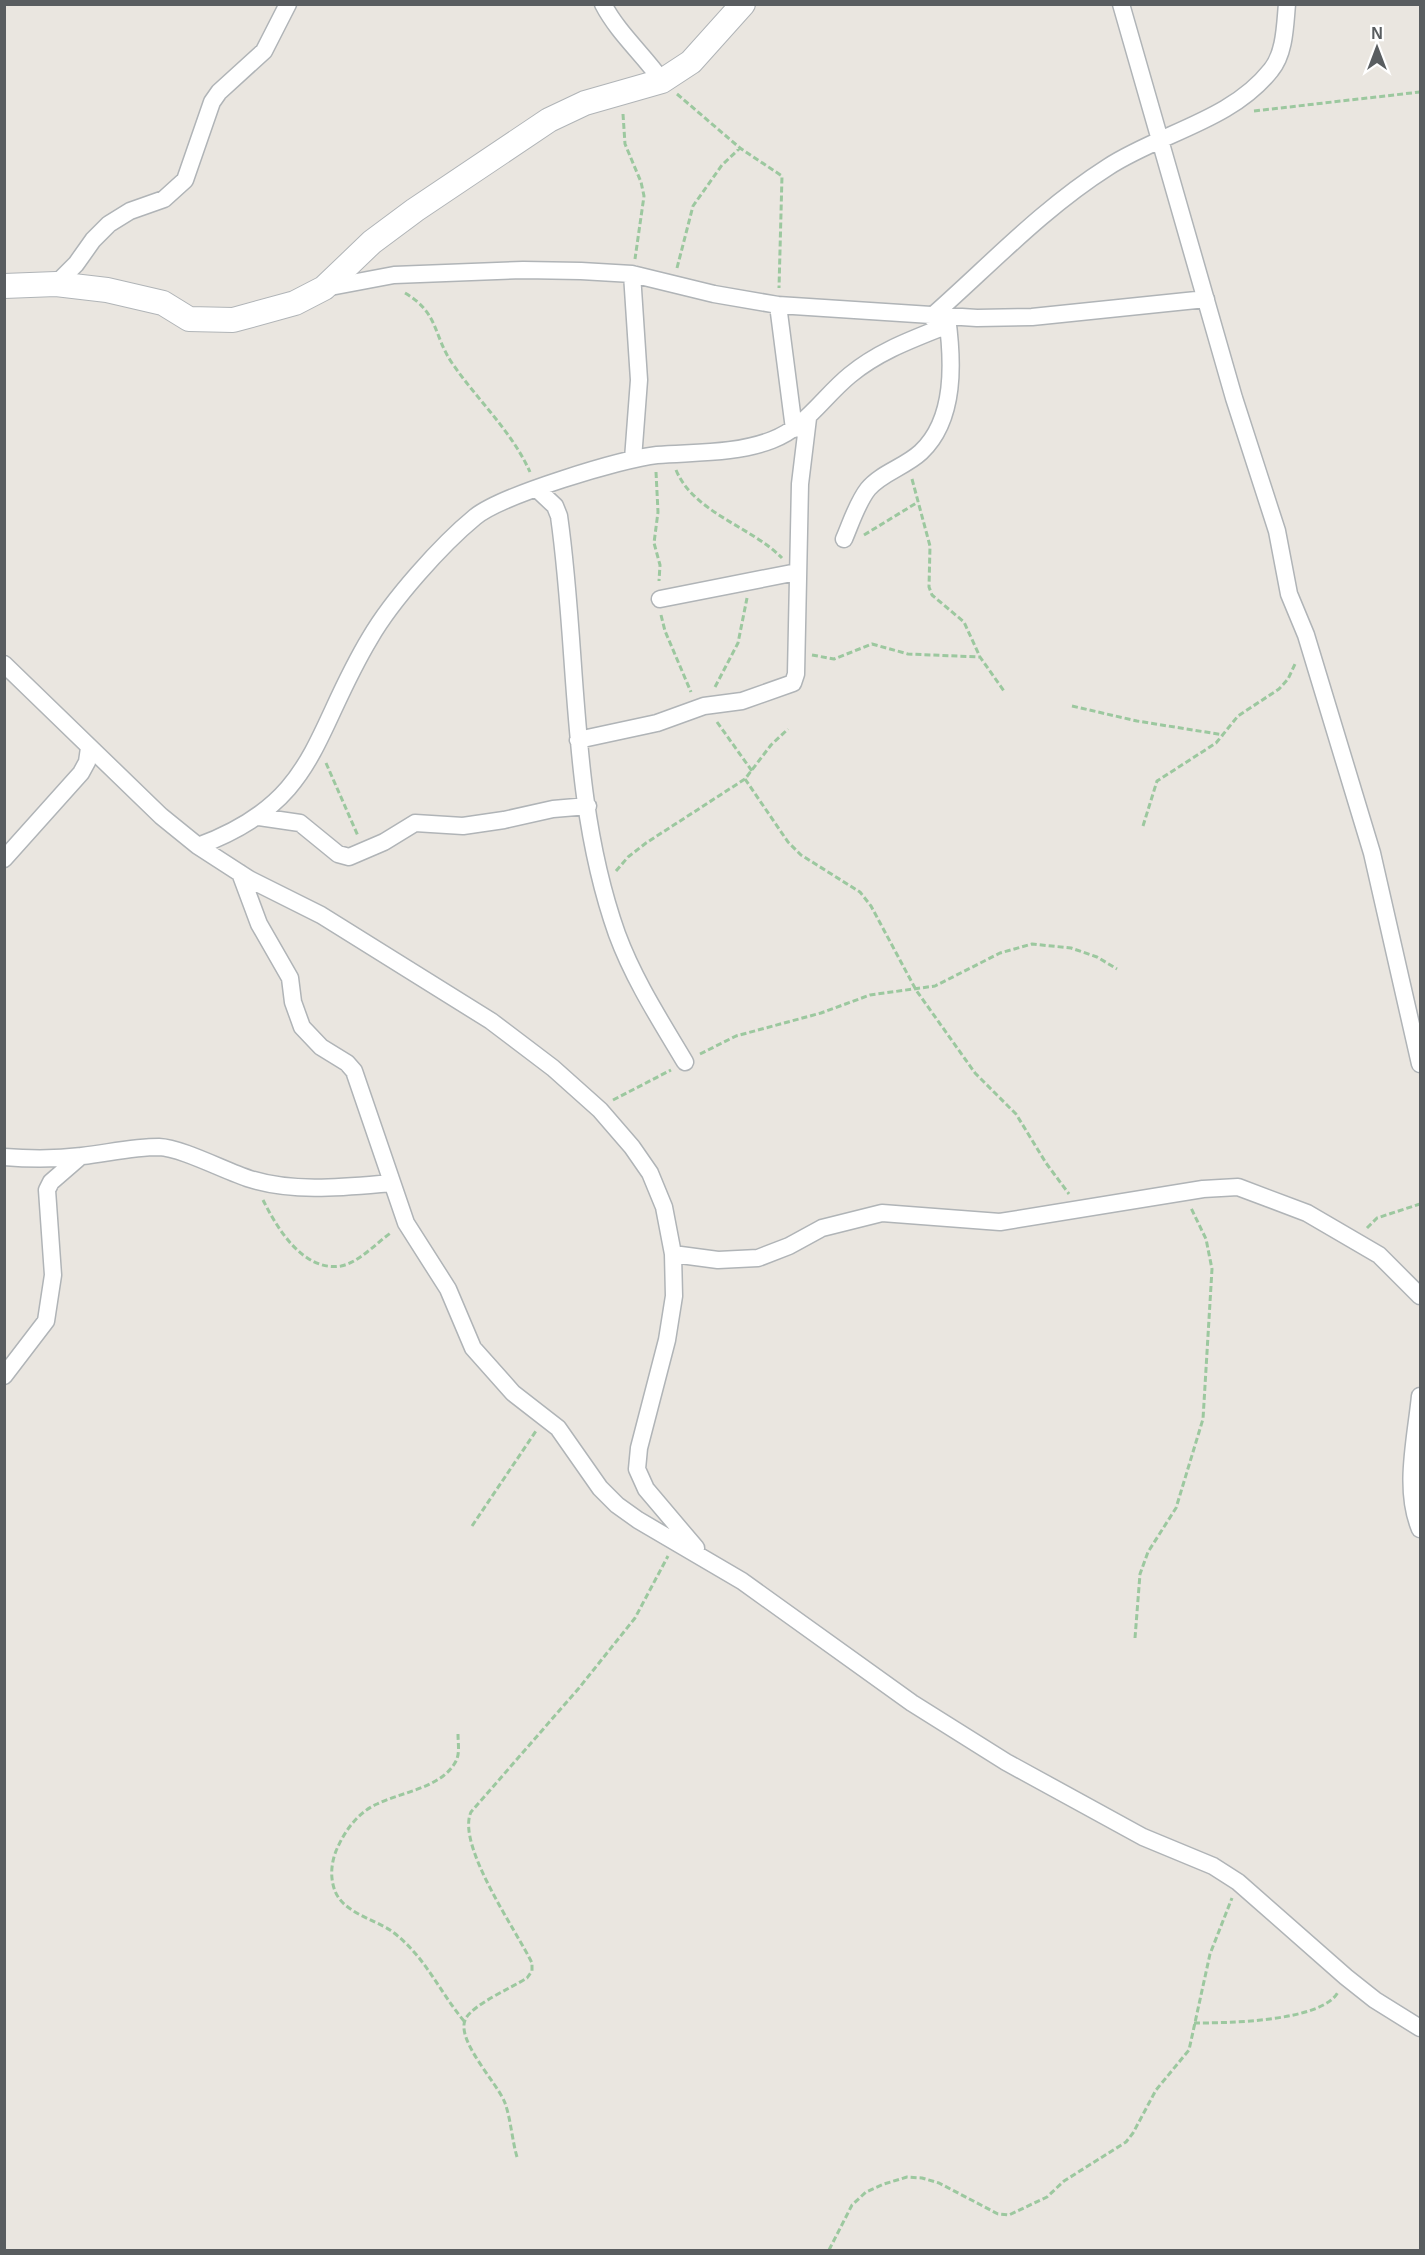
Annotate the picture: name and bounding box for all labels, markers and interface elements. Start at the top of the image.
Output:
north arrow [1347,18,1407,78]
text: N [1371,25,1383,42]

